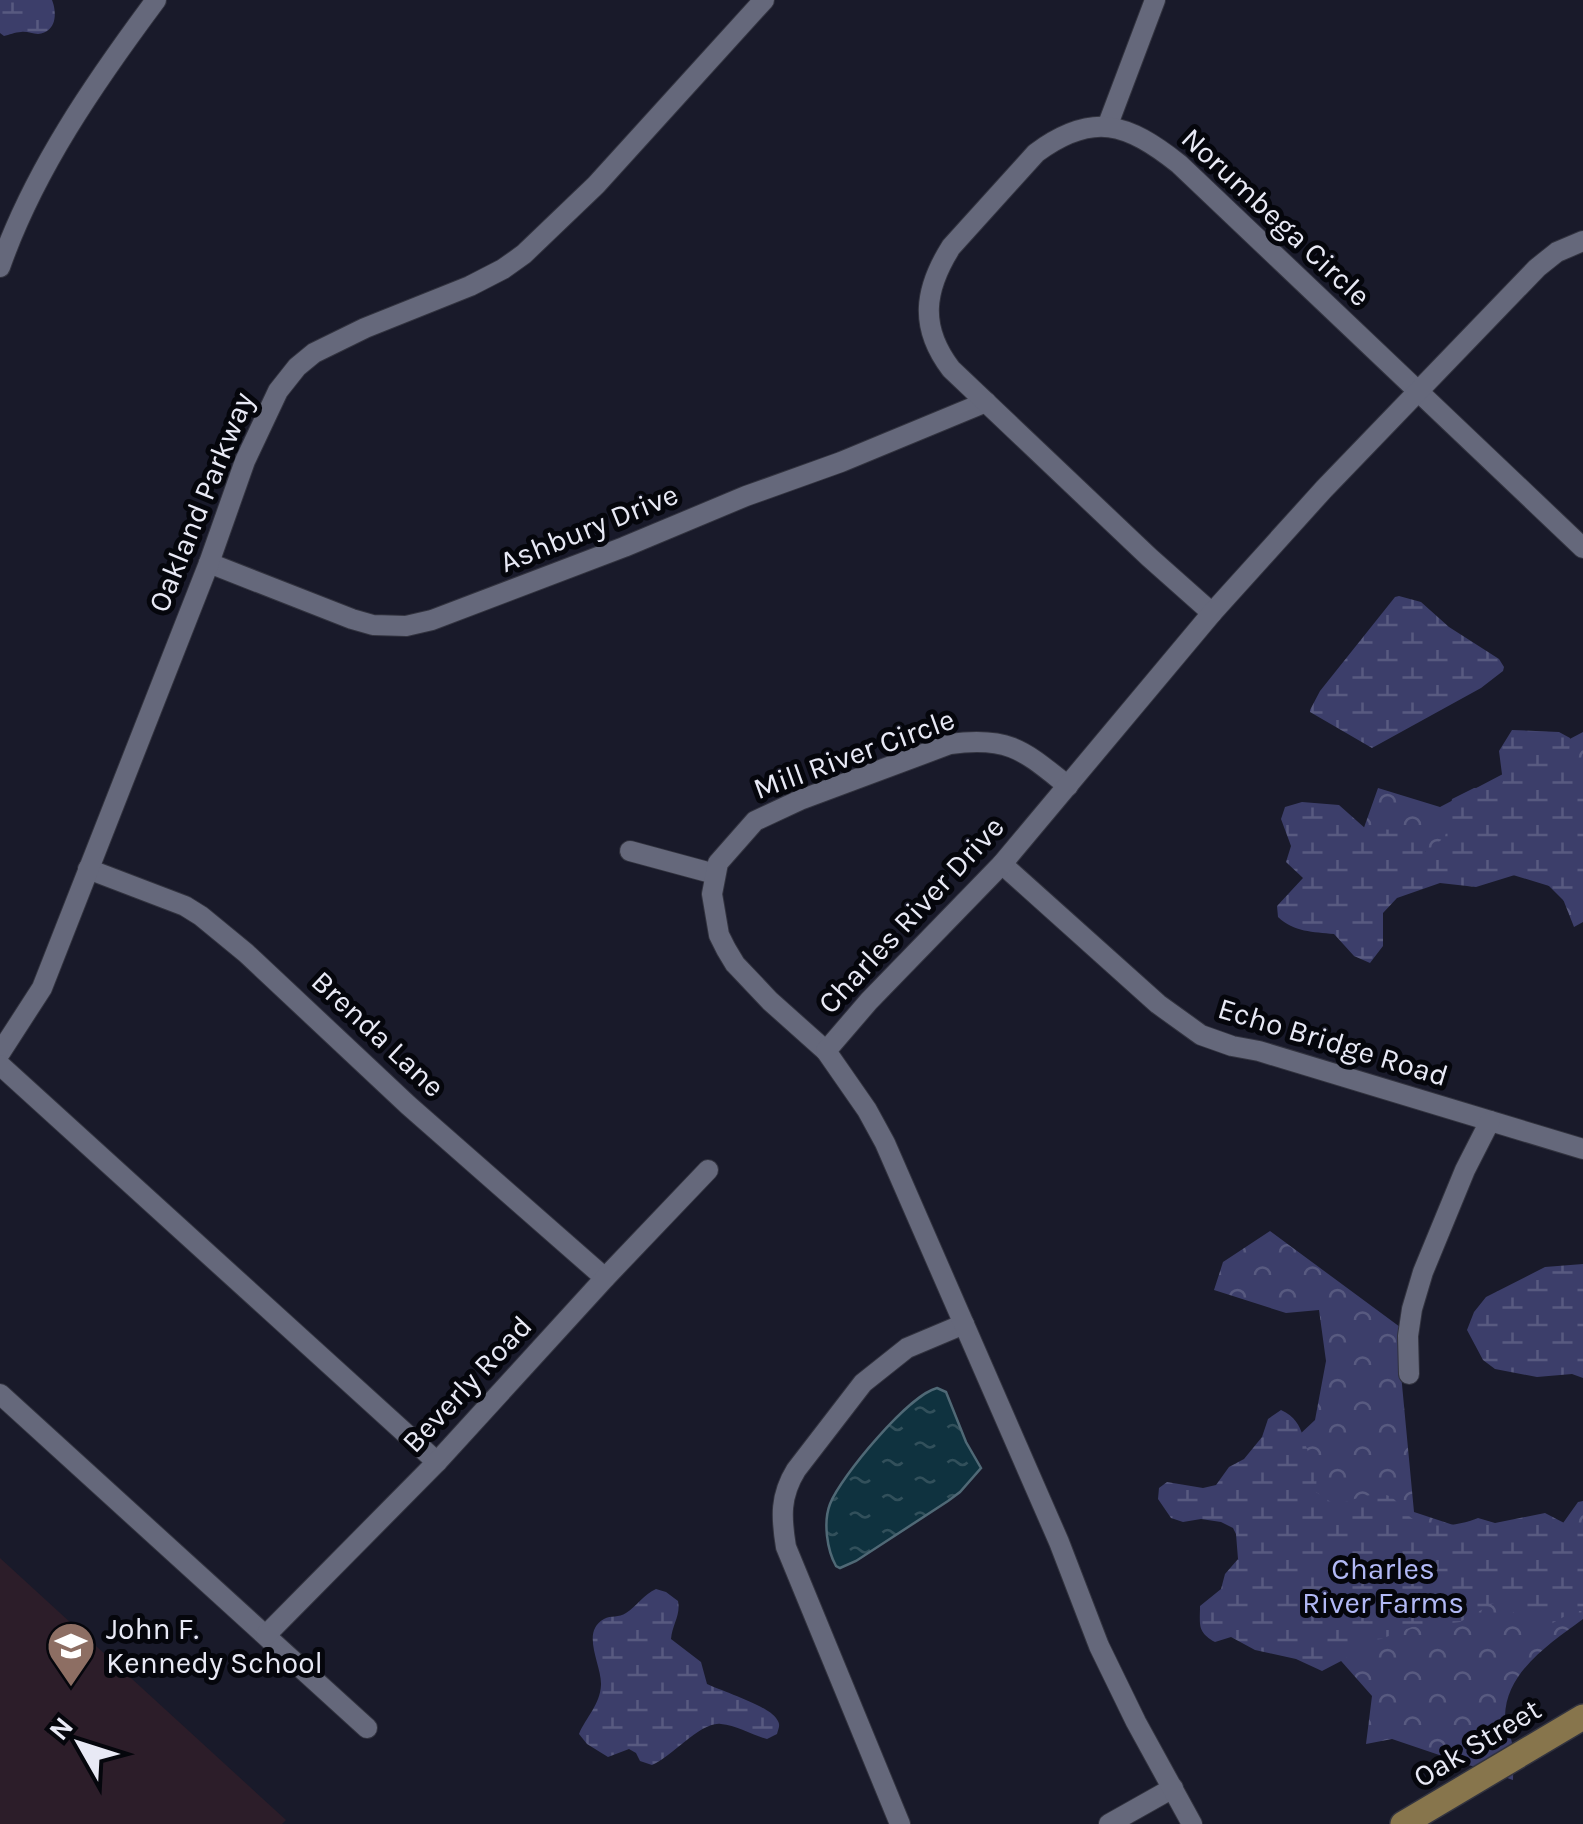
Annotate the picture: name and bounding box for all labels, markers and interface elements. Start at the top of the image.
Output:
street label: Norumbega Circle [1174,120,1378,314]
street label: Oakland Parkway [141,387,261,617]
street label: Ashbury Drive [495,476,683,580]
street label: Mill River Circle [748,701,960,807]
street label: Charles River Drive [810,809,1012,1021]
street label: Brenda Lane [304,963,452,1105]
street label: Echo Bridge Road [1214,990,1452,1094]
street label: Beverly Road [395,1308,539,1460]
park label: Charles River Farms [1302,1551,1464,1621]
place label: John F. Kennedy School [106,1611,323,1681]
school or university icon: John F. Kennedy School [45,1620,97,1688]
street label: Oak Street [1407,1691,1547,1795]
north arrow [30,1694,130,1794]
text: N [42,1710,80,1747]

